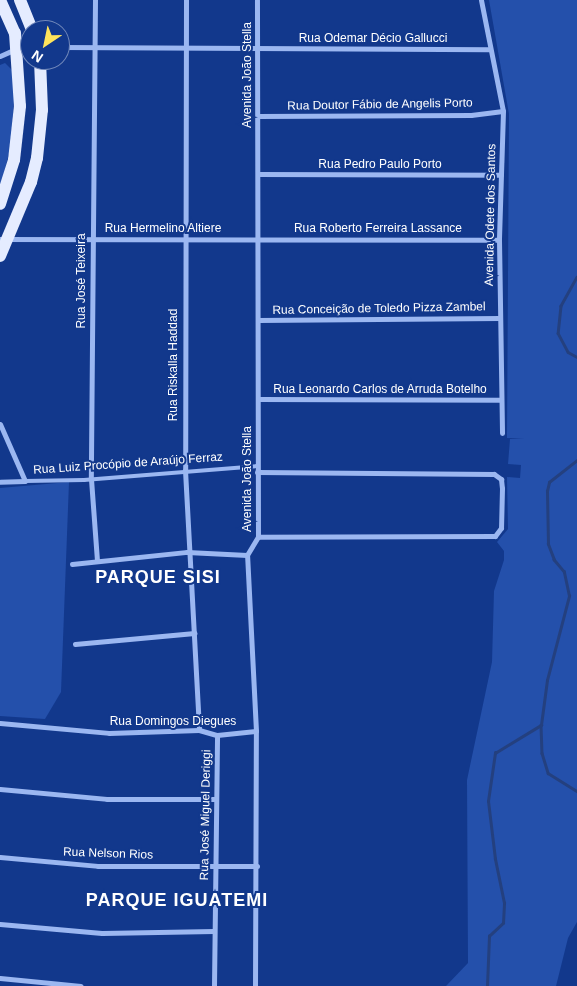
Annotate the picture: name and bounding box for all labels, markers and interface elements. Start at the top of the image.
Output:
north arrow [20,20,70,70]
street label: Avenida João Stella [241,22,255,128]
street label: Rua Odemar Décio Gallucci [299,32,447,46]
text: N [29,47,46,66]
street label: Rua Doutor Fábio de Angelis Porto [287,96,473,114]
street label: Avenida Odete dos Santos [483,144,499,286]
street label: Rua Pedro Paulo Porto [318,158,442,172]
street label: Rua Hermelino Altiere [104,222,222,236]
street label: Rua Roberto Ferreira Lassance [294,222,462,236]
street label: Rua José Teixeira [75,233,89,329]
street label: Rua Conceição de Toledo Pizza Zambel [272,300,486,318]
street label: Rua Riskalla Haddad [167,309,181,421]
street label: Rua Leonardo Carlos de Arruda Botelho [273,383,487,397]
street label: Avenida João Stella [241,426,255,532]
street label: Rua Luiz Procópio de Araújo Ferraz [32,450,224,478]
district label: PARQUE SISI [94,566,222,588]
street label: Rua Domingos Diegues [110,715,236,729]
street label: Rua José Miguel Deriggi [198,750,214,880]
street label: Rua Nelson Rios [63,845,153,863]
district label: PARQUE IGUATEMI [84,889,270,911]

